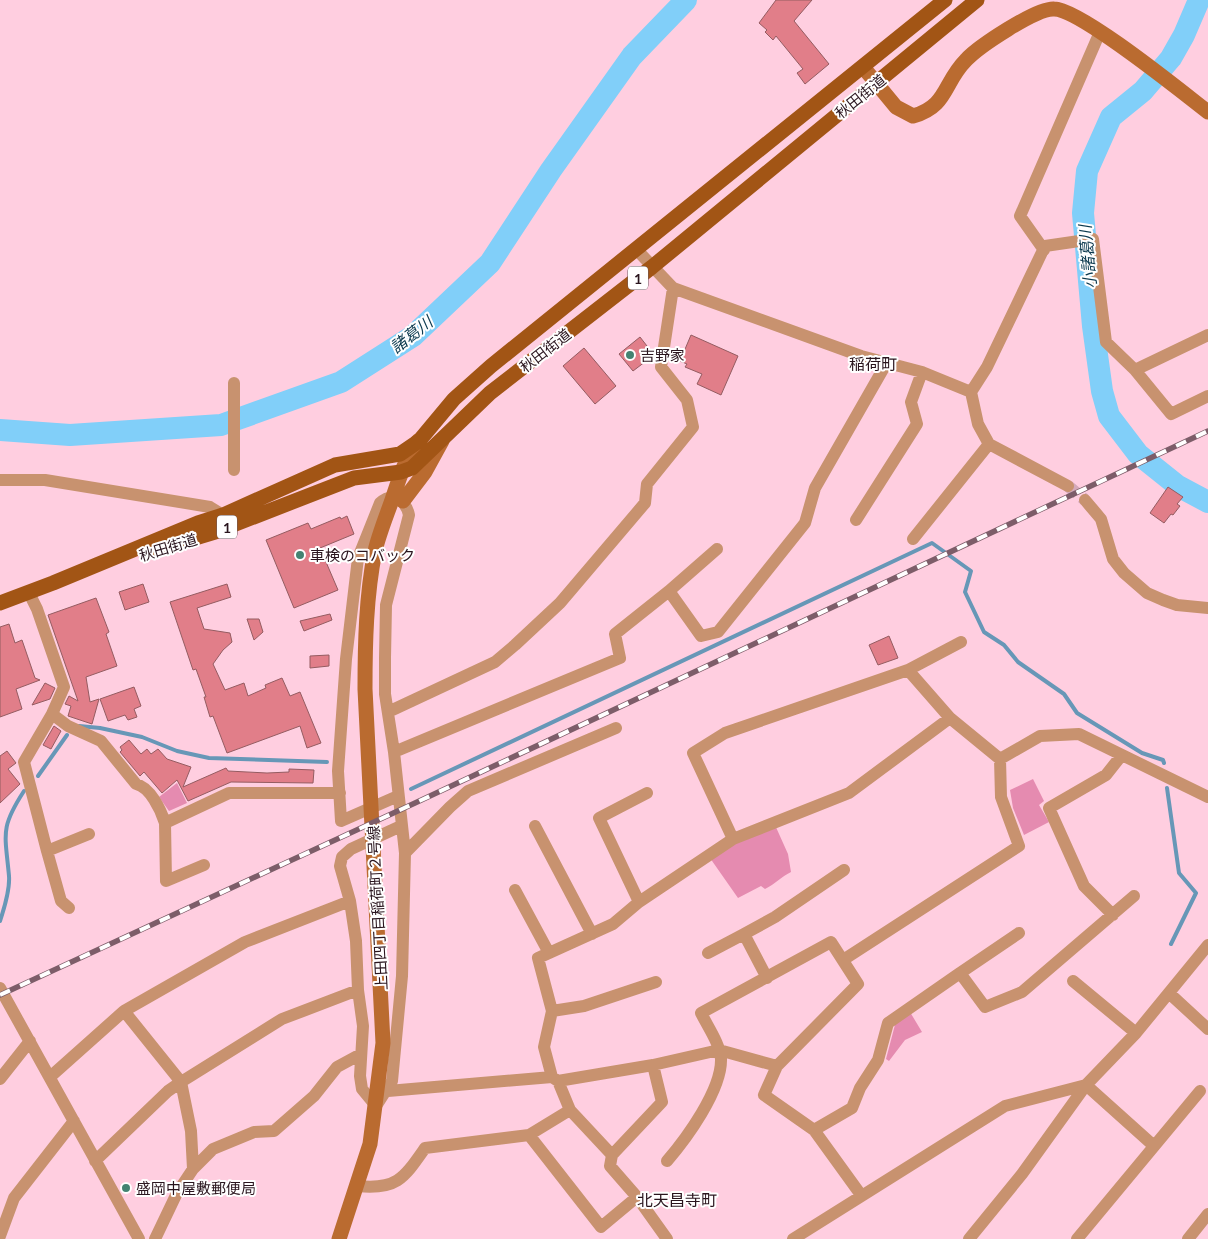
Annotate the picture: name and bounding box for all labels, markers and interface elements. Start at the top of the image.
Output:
street label: 秋田街道 [831,70,889,122]
water label: 小諸葛川 [1075,222,1099,290]
road number: 1 [628,266,648,290]
water label: 諸葛川 [386,311,437,356]
street label: 秋田街道 [516,324,574,376]
place label: 吉野家 [640,346,685,364]
marker: 吉野家 [624,349,636,361]
district label: 稲荷町 [849,354,897,373]
road number: 1 [217,516,237,538]
street label: 秋田街道 [137,530,199,564]
place label: 車検のコバック [310,546,415,564]
marker: 車検のコバック [294,549,306,561]
street label: 上田四丁目稲荷町２号線 [364,825,390,991]
place label: 盛岡中屋敷郵便局 [136,1179,256,1197]
marker: 盛岡中屋敷郵便局 [120,1182,132,1194]
district label: 北天昌寺町 [637,1190,717,1209]

